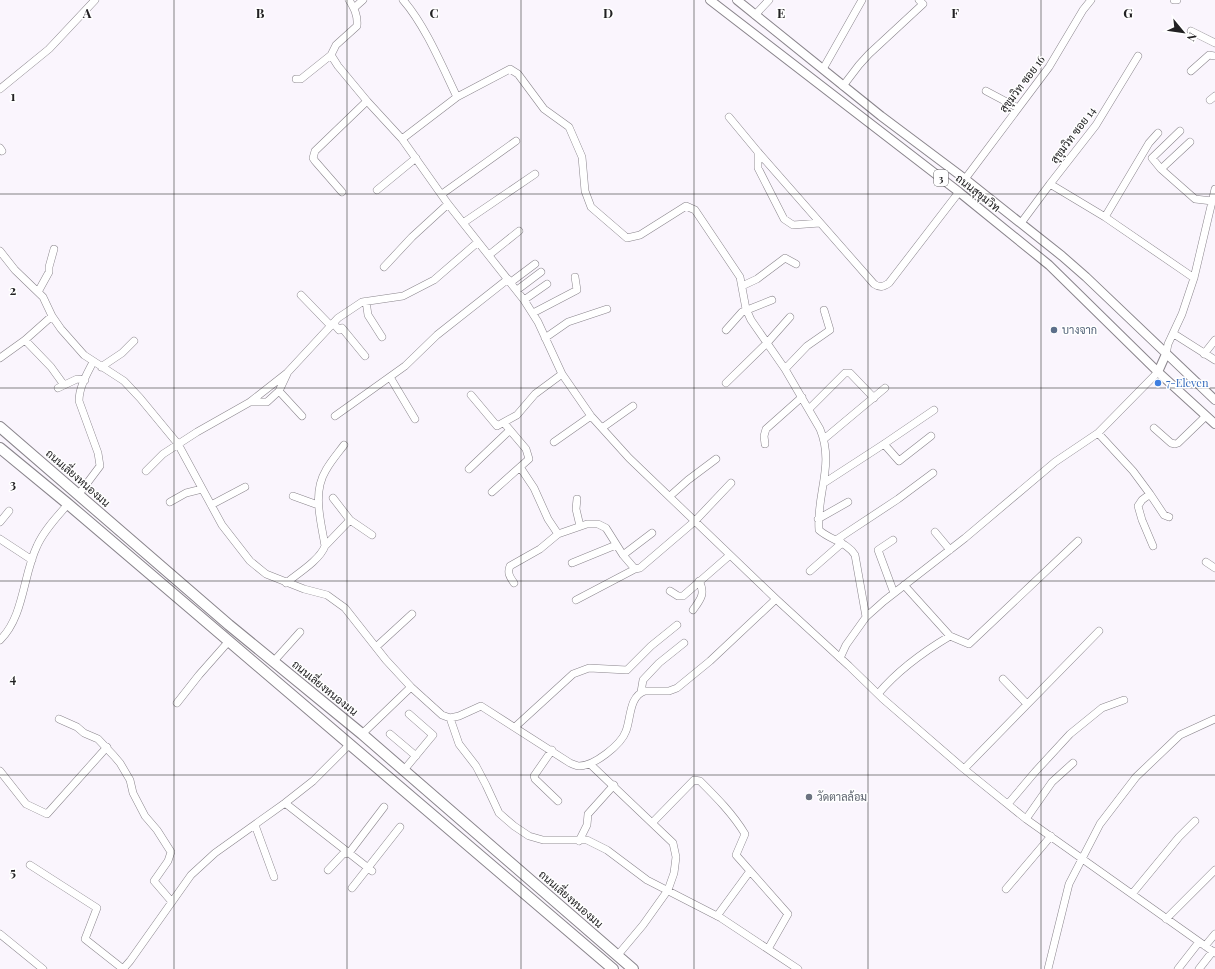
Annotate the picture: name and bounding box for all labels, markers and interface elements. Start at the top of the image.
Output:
text: A [82,4,92,21]
text: B [256,4,265,21]
text: C [429,4,439,21]
text: D [603,4,613,21]
text: E [777,4,785,21]
text: F [951,4,959,21]
text: G [1123,4,1133,21]
north arrow [1163,12,1203,52]
text: N [1184,30,1201,44]
street label: สุขุมวิท ซอย 16 [995,52,1050,116]
text: 1 [11,87,16,104]
street label: สุขุมวิท ซอย 14 [1046,103,1101,167]
road number: 3 [934,170,948,186]
street label: ถนนสุขุมวิท [952,170,1004,216]
text: 2 [10,281,17,298]
place label: บางจาก [1062,322,1097,337]
marker: บางจาก [1049,325,1059,335]
place label: 7-Eleven [1166,375,1209,390]
marker: 7-Eleven [1153,378,1163,388]
street label: ถนนเลี่ยงหนองมน [43,443,116,510]
text: 3 [10,475,16,492]
street label: ถนนเลี่ยงหนองมน [289,654,363,719]
text: 4 [10,669,17,686]
place label: วัดตาลล้อม [817,789,867,804]
marker: วัดตาลล้อม [804,792,814,802]
text: 5 [10,863,16,880]
street label: ถนนเลี่ยงหนองมน [536,864,609,931]

